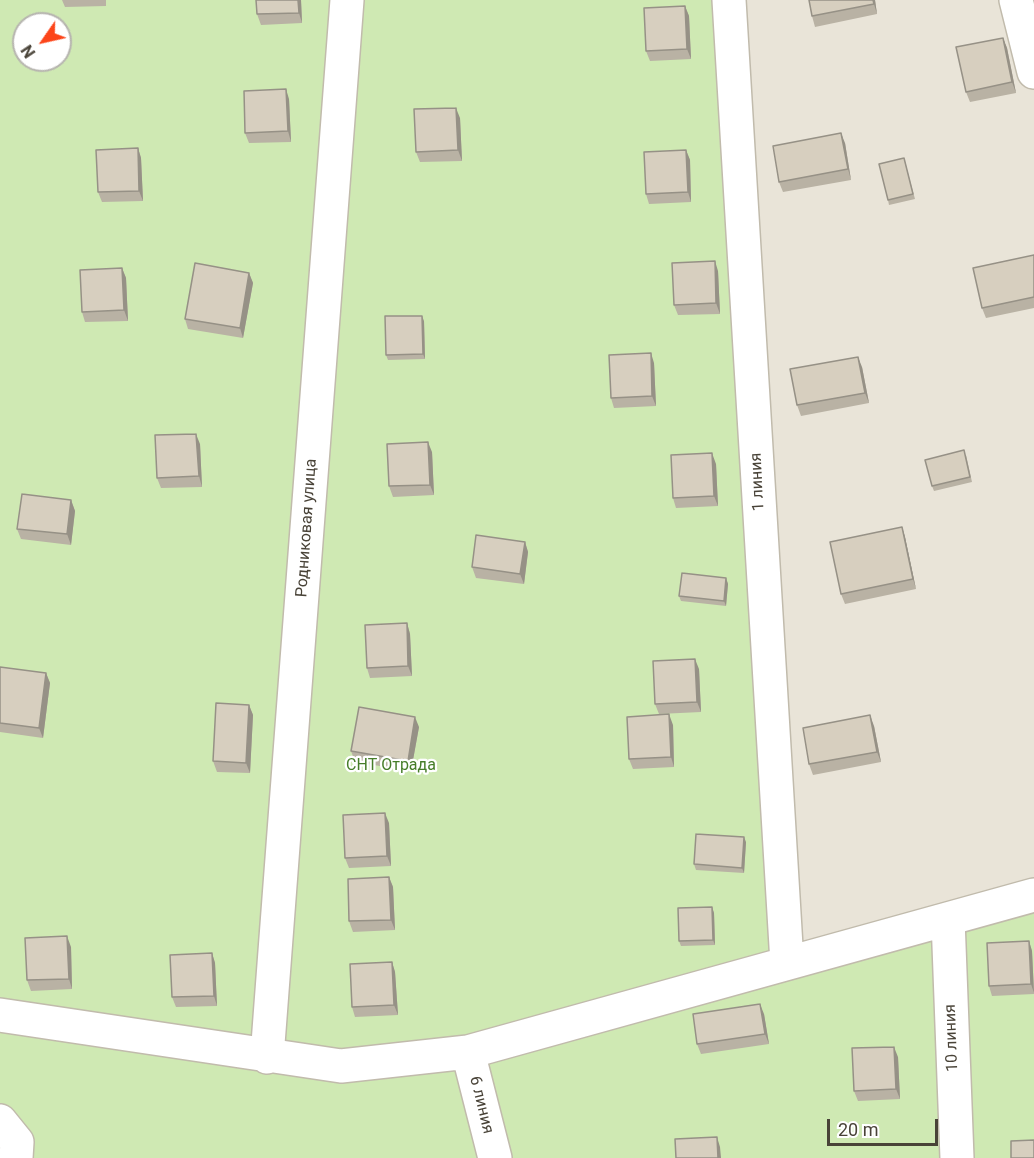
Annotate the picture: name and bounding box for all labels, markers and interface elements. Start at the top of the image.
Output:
north arrow [12,12,72,72]
text: N [17,41,39,61]
street label: 1 линия [747,452,769,512]
street label: Родниковая улица [293,458,321,598]
park label: СНТ Отрада [346,756,436,776]
street label: 10 линия [941,1004,963,1072]
street label: 6 линия [465,1074,497,1136]
scale bar [830,1107,941,1145]
text: 20 m [838,1119,878,1140]

